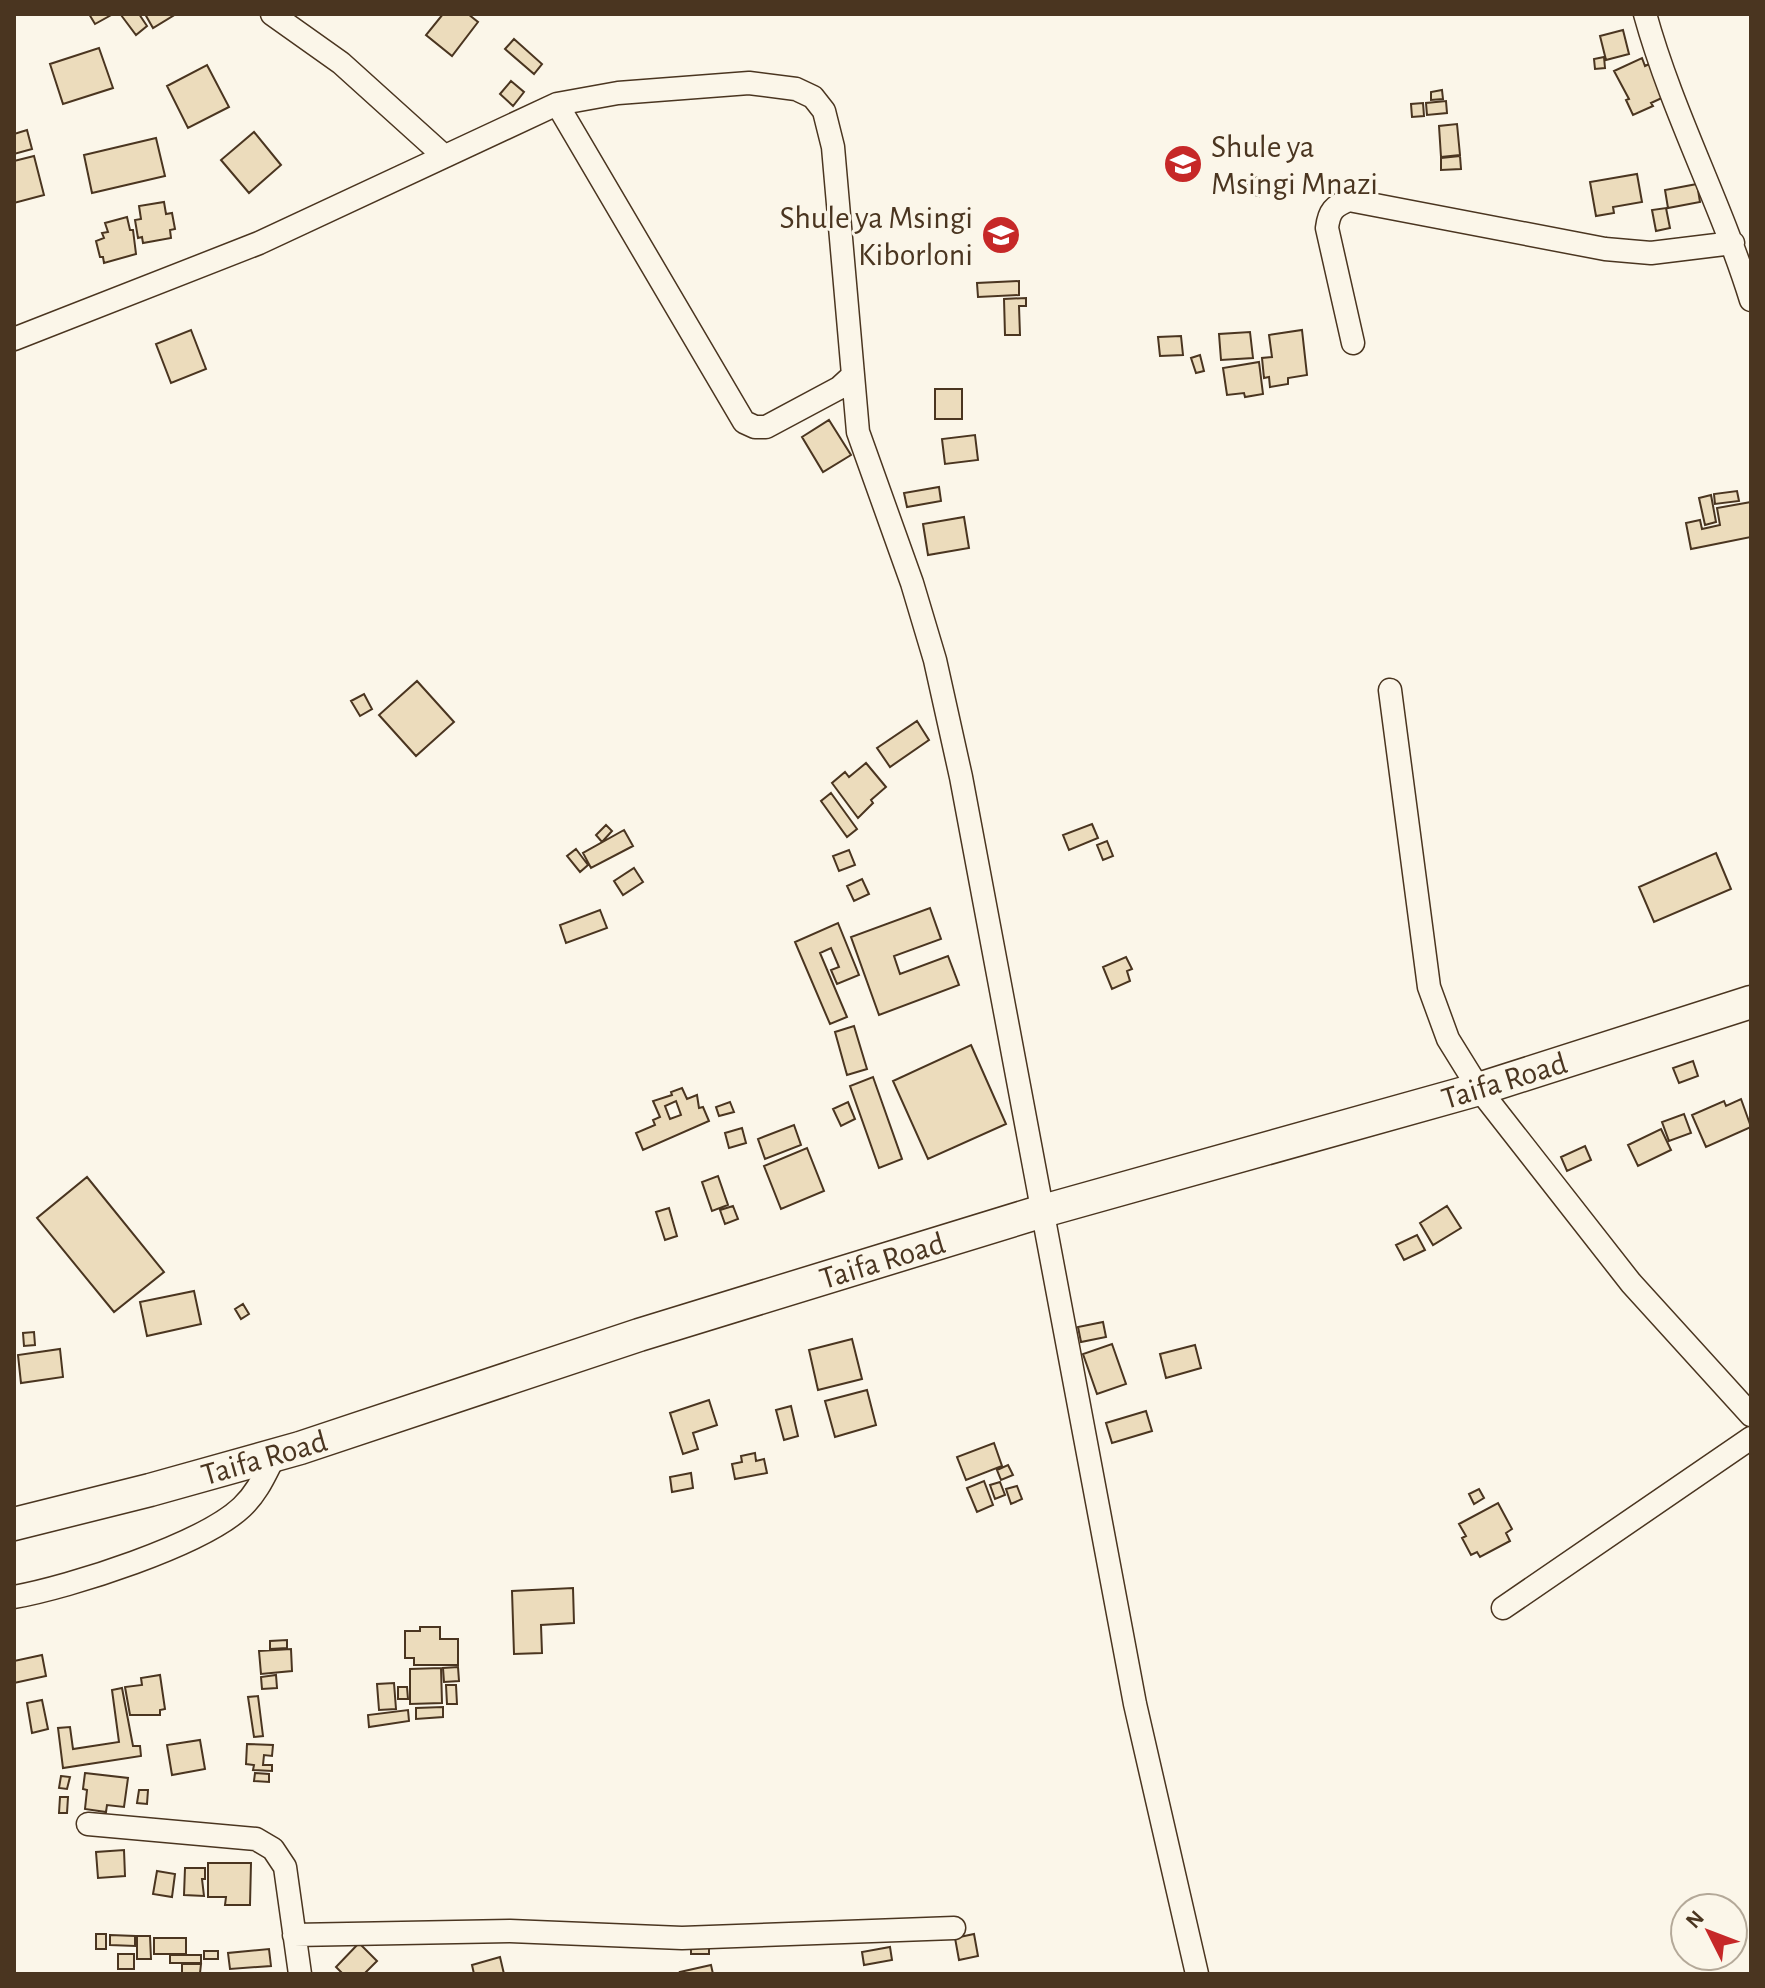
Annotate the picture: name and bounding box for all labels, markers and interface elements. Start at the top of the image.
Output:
place label: Shule ya Msingi Mnazi [1211,131,1378,200]
school or university icon: Shule ya Msingi Mnazi [1162,143,1204,185]
place label: Shule ya Msingi Kiborloni [779,202,973,271]
school or university icon: Shule ya Msingi Kiborloni [980,214,1022,256]
street label: Taifa Road [1438,1047,1571,1115]
street label: Taifa Road [816,1227,949,1295]
street label: Taifa Road [198,1425,331,1491]
north arrow [1669,1892,1749,1972]
text: N [1682,1906,1708,1932]

